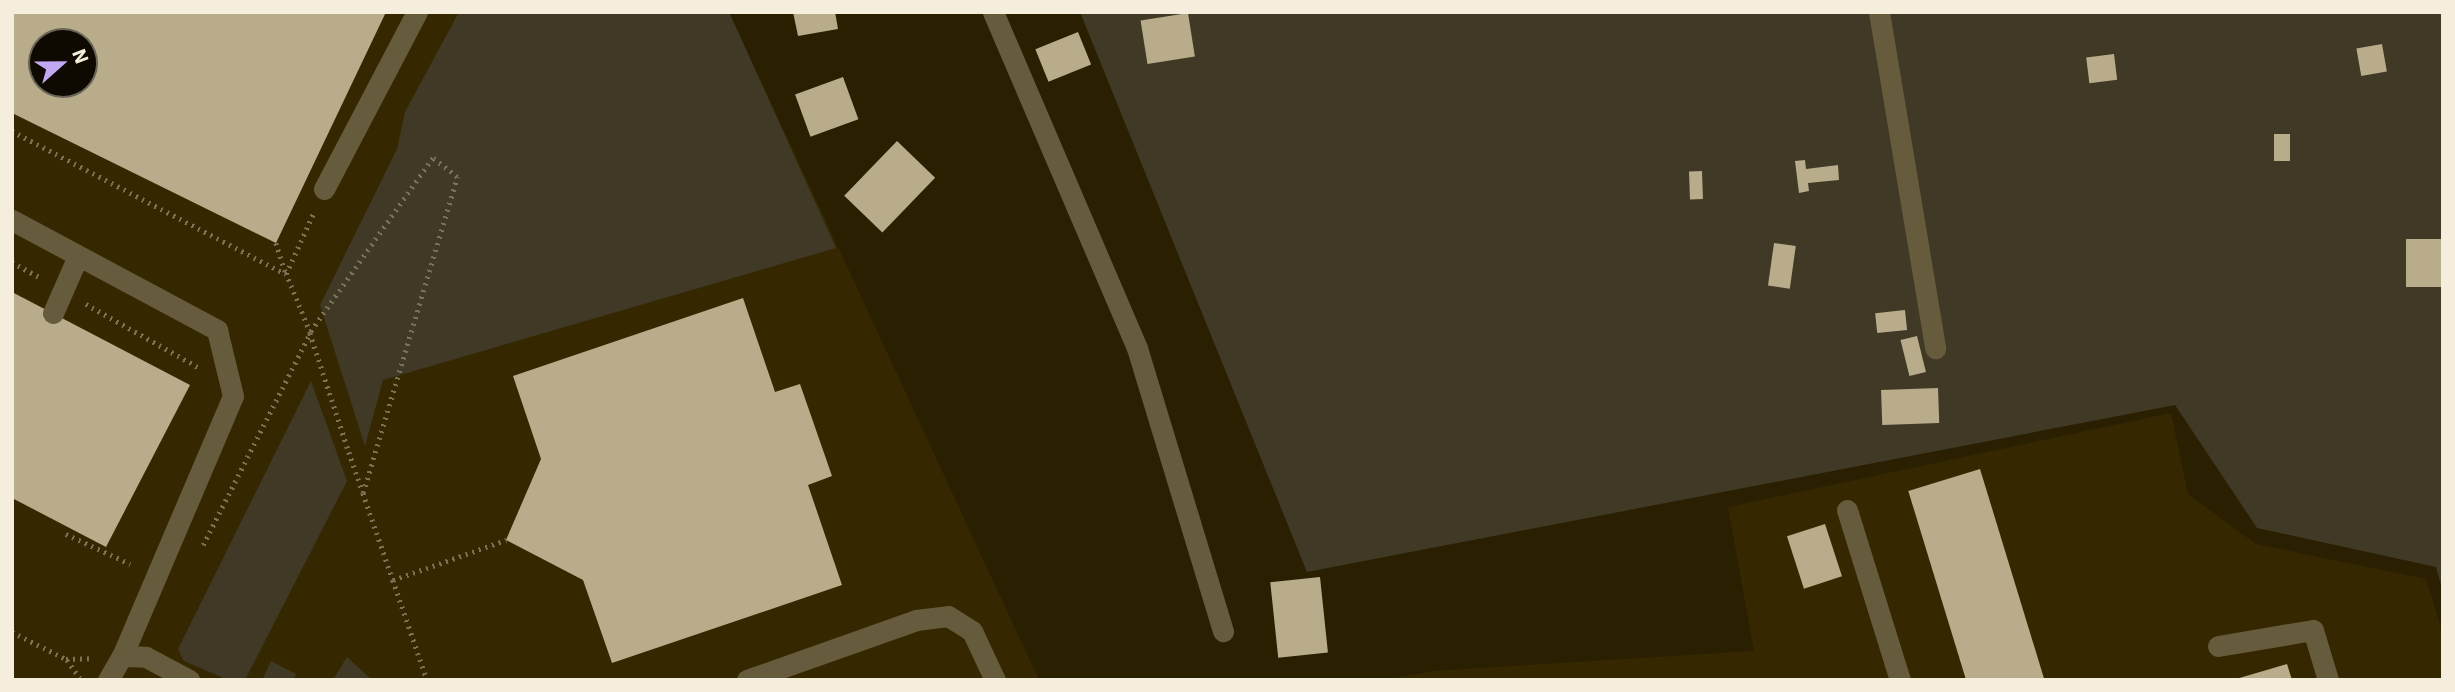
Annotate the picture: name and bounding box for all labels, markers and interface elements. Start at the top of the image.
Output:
north arrow [28,28,98,98]
text: N [67,45,94,67]

